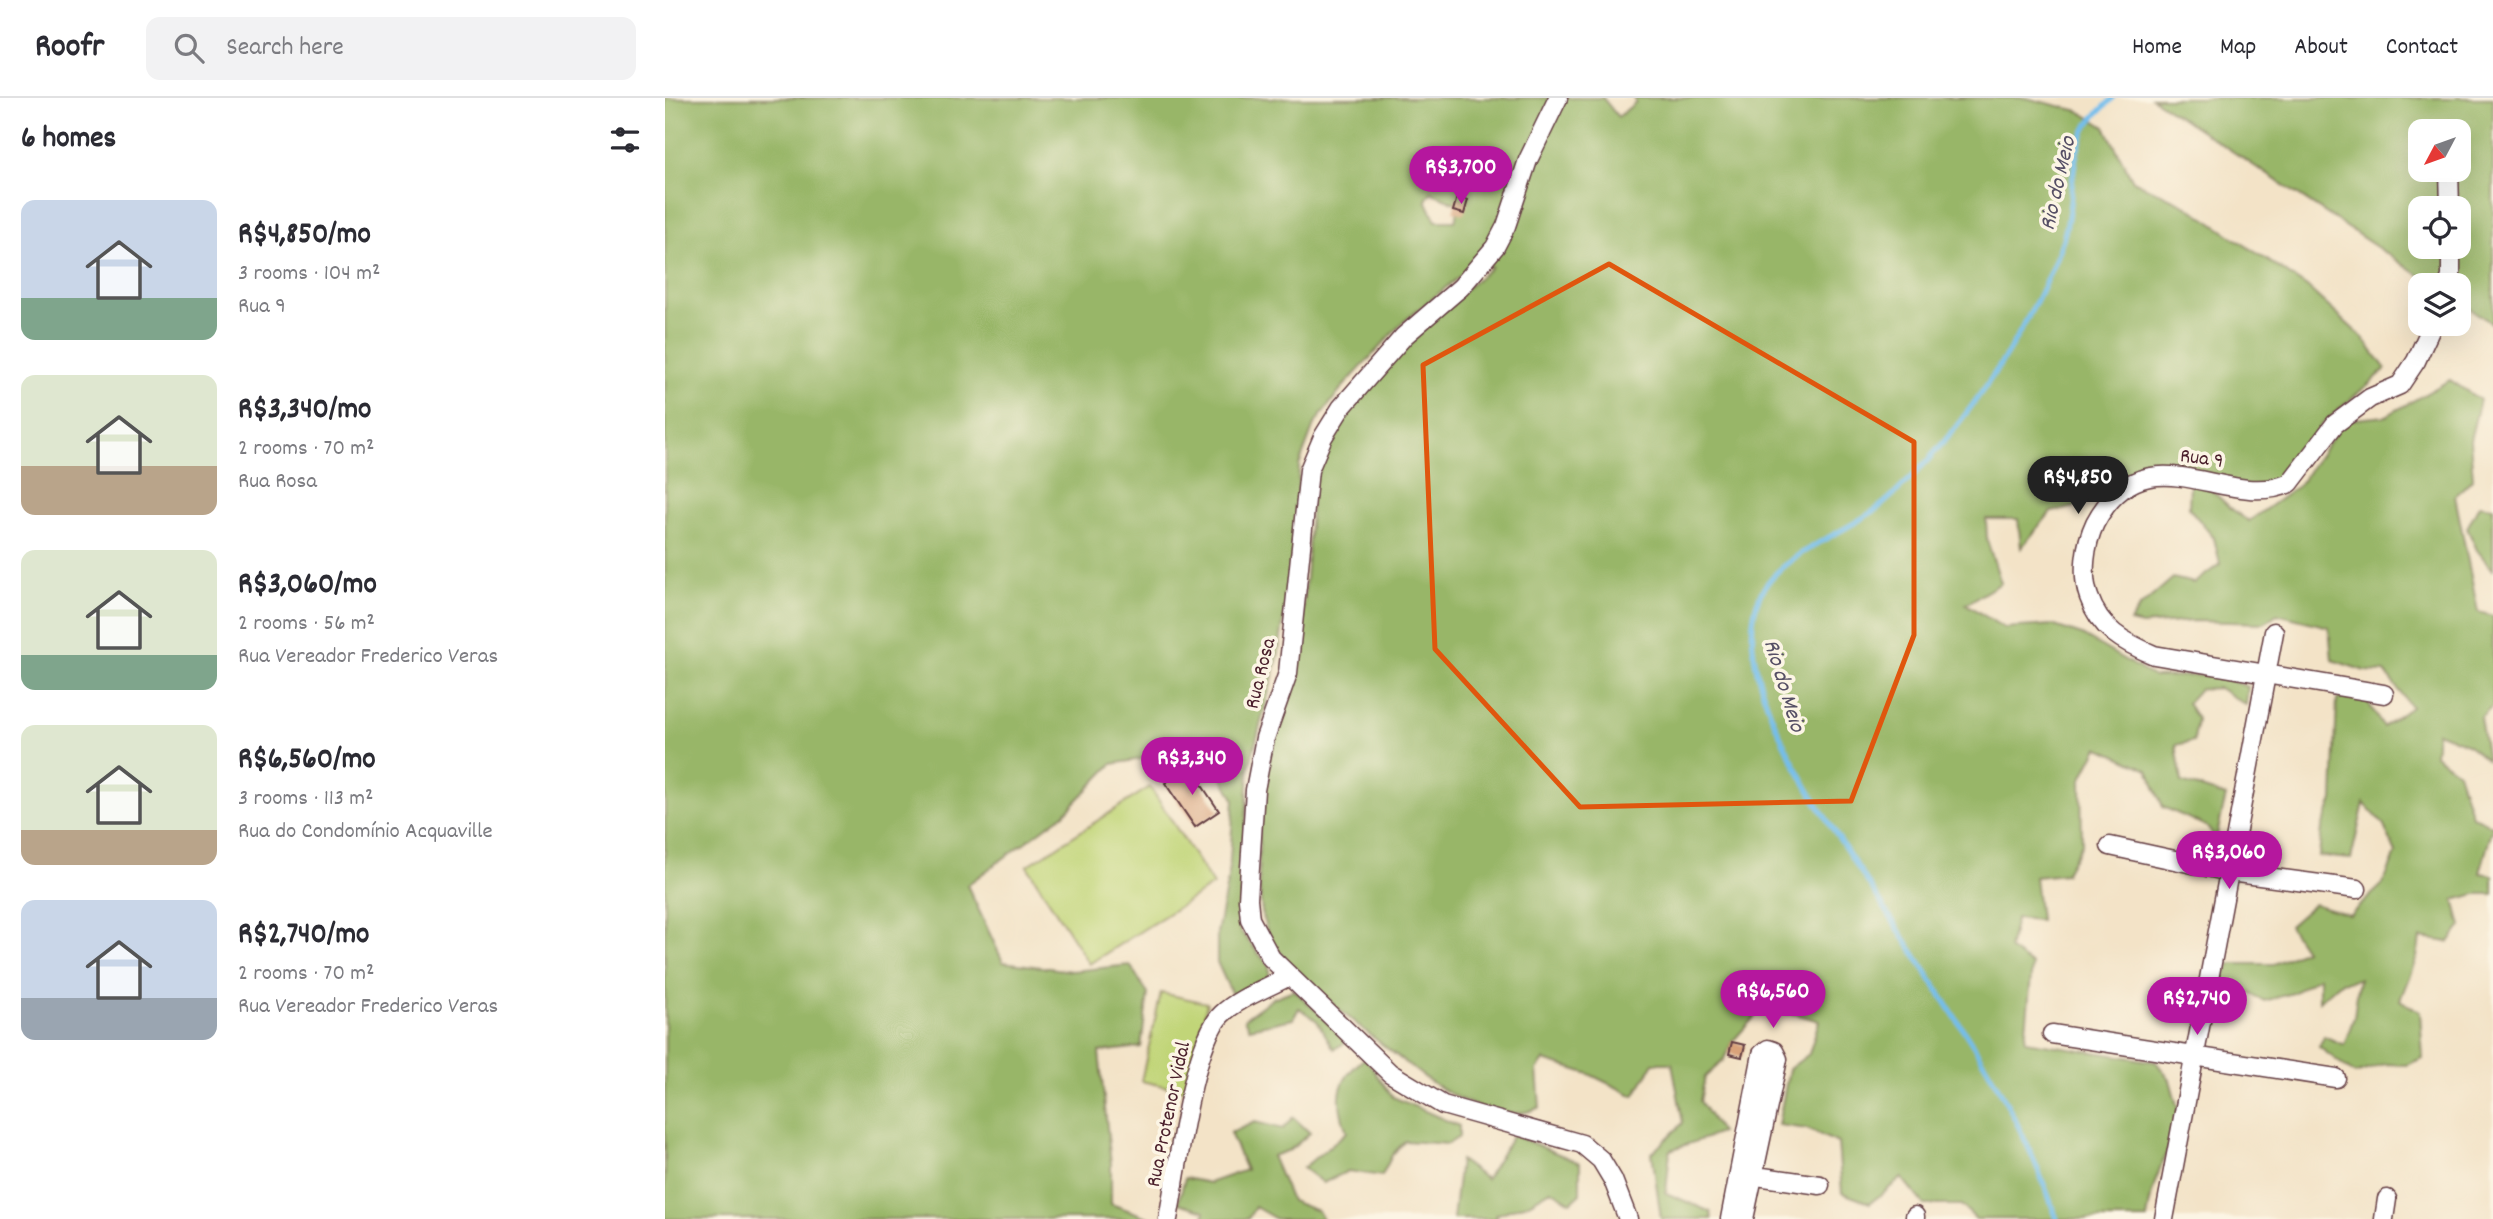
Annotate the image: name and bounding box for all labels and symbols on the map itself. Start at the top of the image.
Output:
north arrow [2408,119,2471,182]
water label: Rio do Meio [2033,132,2087,234]
pin: R$3,700 [1396,146,1526,206]
street label: Rua 9 [2178,442,2225,478]
pin: R$4,850 [2013,456,2143,516]
street label: Rua Rosa [1239,634,1285,712]
water label: Rio do Meio [1753,636,1813,738]
pin: R$3,340 [1127,738,1257,797]
pin: R$3,060 [2164,832,2294,891]
pin: R$6,560 [1708,970,1838,1030]
pin: R$2,740 [2132,978,2262,1037]
street label: Rua Protenor Vidal [1140,1039,1200,1190]

